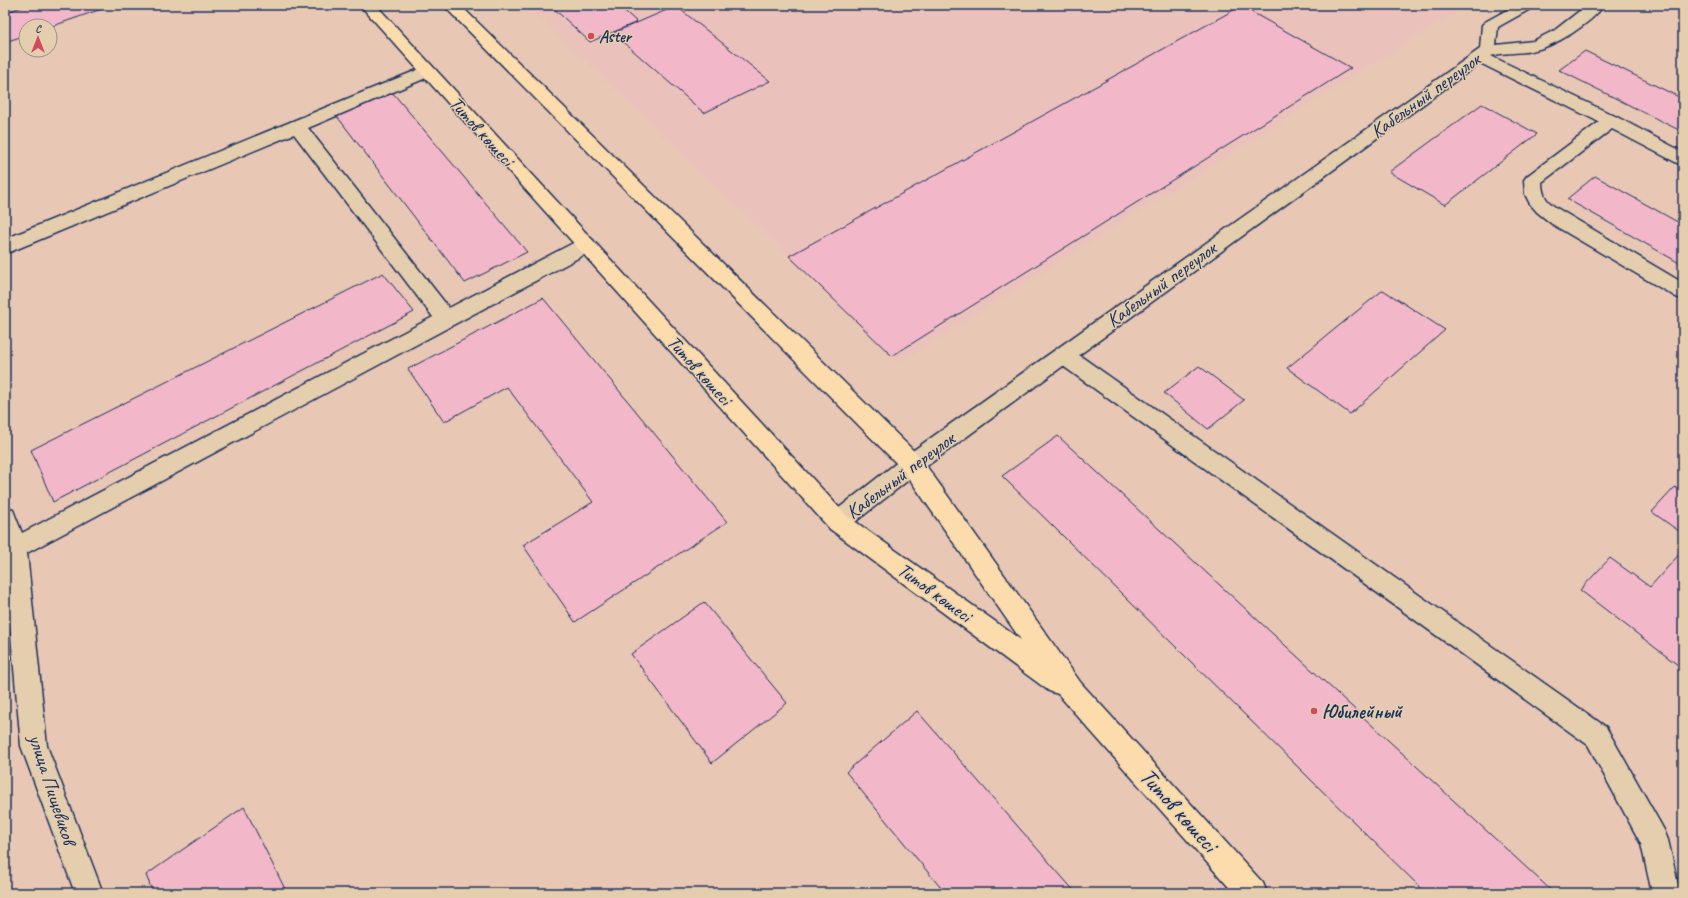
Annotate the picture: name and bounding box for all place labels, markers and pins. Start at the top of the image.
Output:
place label: Aster [599,26,633,47]
marker: Aster [586,31,596,41]
place label: Юбилейный [1322,699,1403,724]
marker: Юбилейный [1309,706,1319,716]

